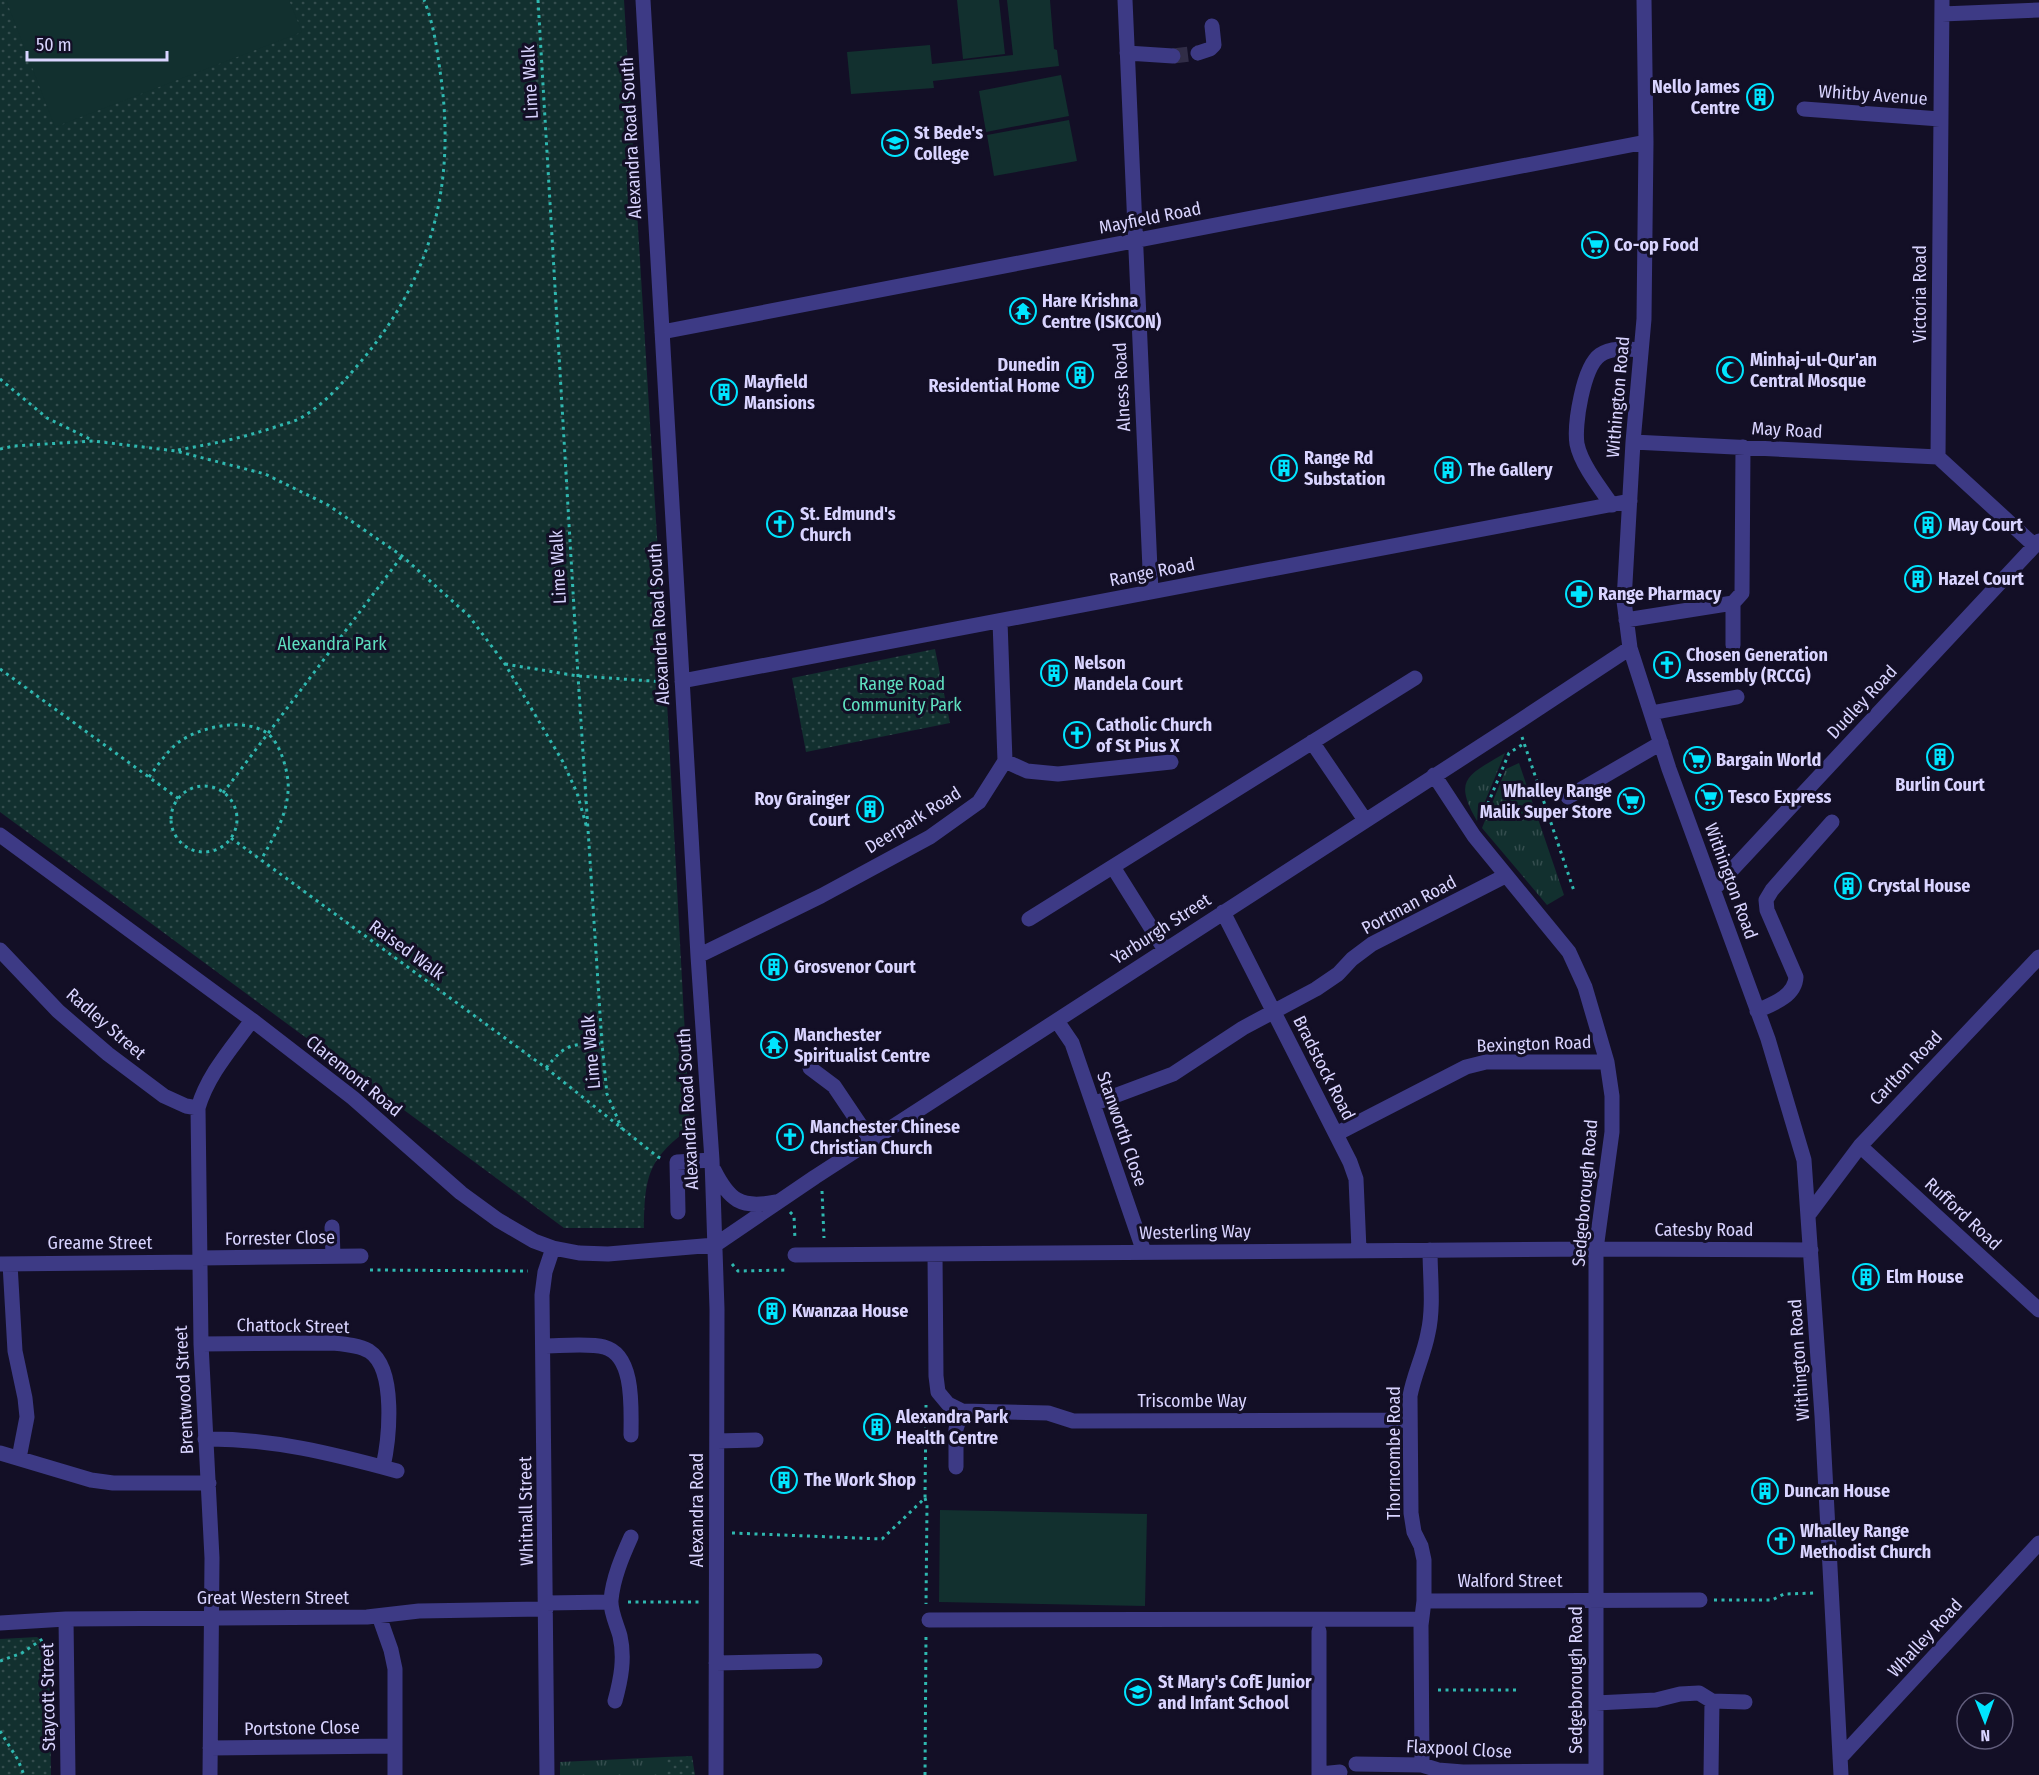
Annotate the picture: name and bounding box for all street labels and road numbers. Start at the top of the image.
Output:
street label: Lime Walk [517,44,543,120]
street label: Alexandra Road South [616,57,646,219]
street label: Whitby Avenue [1818,80,1928,110]
street label: Mayfield Road [1097,197,1203,239]
street label: Victoria Road [1909,245,1931,343]
street label: Withington Road [1602,335,1634,459]
street label: Alness Road [1109,342,1135,432]
street label: May Road [1751,417,1823,443]
street label: Lime Walk [545,529,571,605]
street label: Alexandra Road South [644,543,674,705]
street label: Range Road [1107,553,1197,591]
street label: Dudley Road [1822,661,1902,743]
street label: Deerpark Road [861,782,965,858]
street label: Withington Road [1700,820,1762,942]
street label: Portman Road [1358,871,1460,939]
street label: Yarburgh Street [1107,889,1215,969]
street label: Raised Walk [365,915,450,985]
street label: Radley Street [62,984,150,1065]
street label: Bradstock Road [1288,1012,1360,1124]
street label: Lime Walk [577,1013,605,1090]
street label: Carlton Road [1865,1026,1947,1110]
street label: Alexandra Road South [673,1028,703,1190]
street label: Claremont Road [301,1031,407,1121]
street label: Bexington Road [1476,1031,1592,1057]
street label: Stanworth Close [1092,1069,1152,1189]
street label: Sedgeborough Road [1568,1118,1602,1268]
street label: Rufford Road [1920,1173,2006,1255]
street label: Catesby Road [1654,1219,1754,1241]
street label: Westerling Way [1139,1220,1251,1244]
street label: Forrester Close [225,1226,335,1250]
street label: Greame Street [48,1232,153,1254]
street label: Withington Road [1784,1298,1814,1422]
street label: Chattock Street [236,1314,350,1338]
street label: Brentwood Street [170,1325,198,1455]
street label: Thorncombe Road [1383,1386,1405,1520]
street label: Triscombe Way [1137,1390,1247,1412]
street label: Alexandra Road [686,1453,708,1567]
street label: Whitnall Street [514,1456,538,1566]
street label: Walford Street [1457,1570,1563,1592]
street label: Great Western Street [197,1587,349,1609]
street label: Whalley Road [1883,1594,1967,1682]
street label: Sedgeborough Road [1565,1606,1587,1754]
street label: Staycott Street [36,1643,60,1751]
street label: Portstone Close [244,1716,360,1740]
street label: Flaxpool Close [1405,1735,1513,1763]

